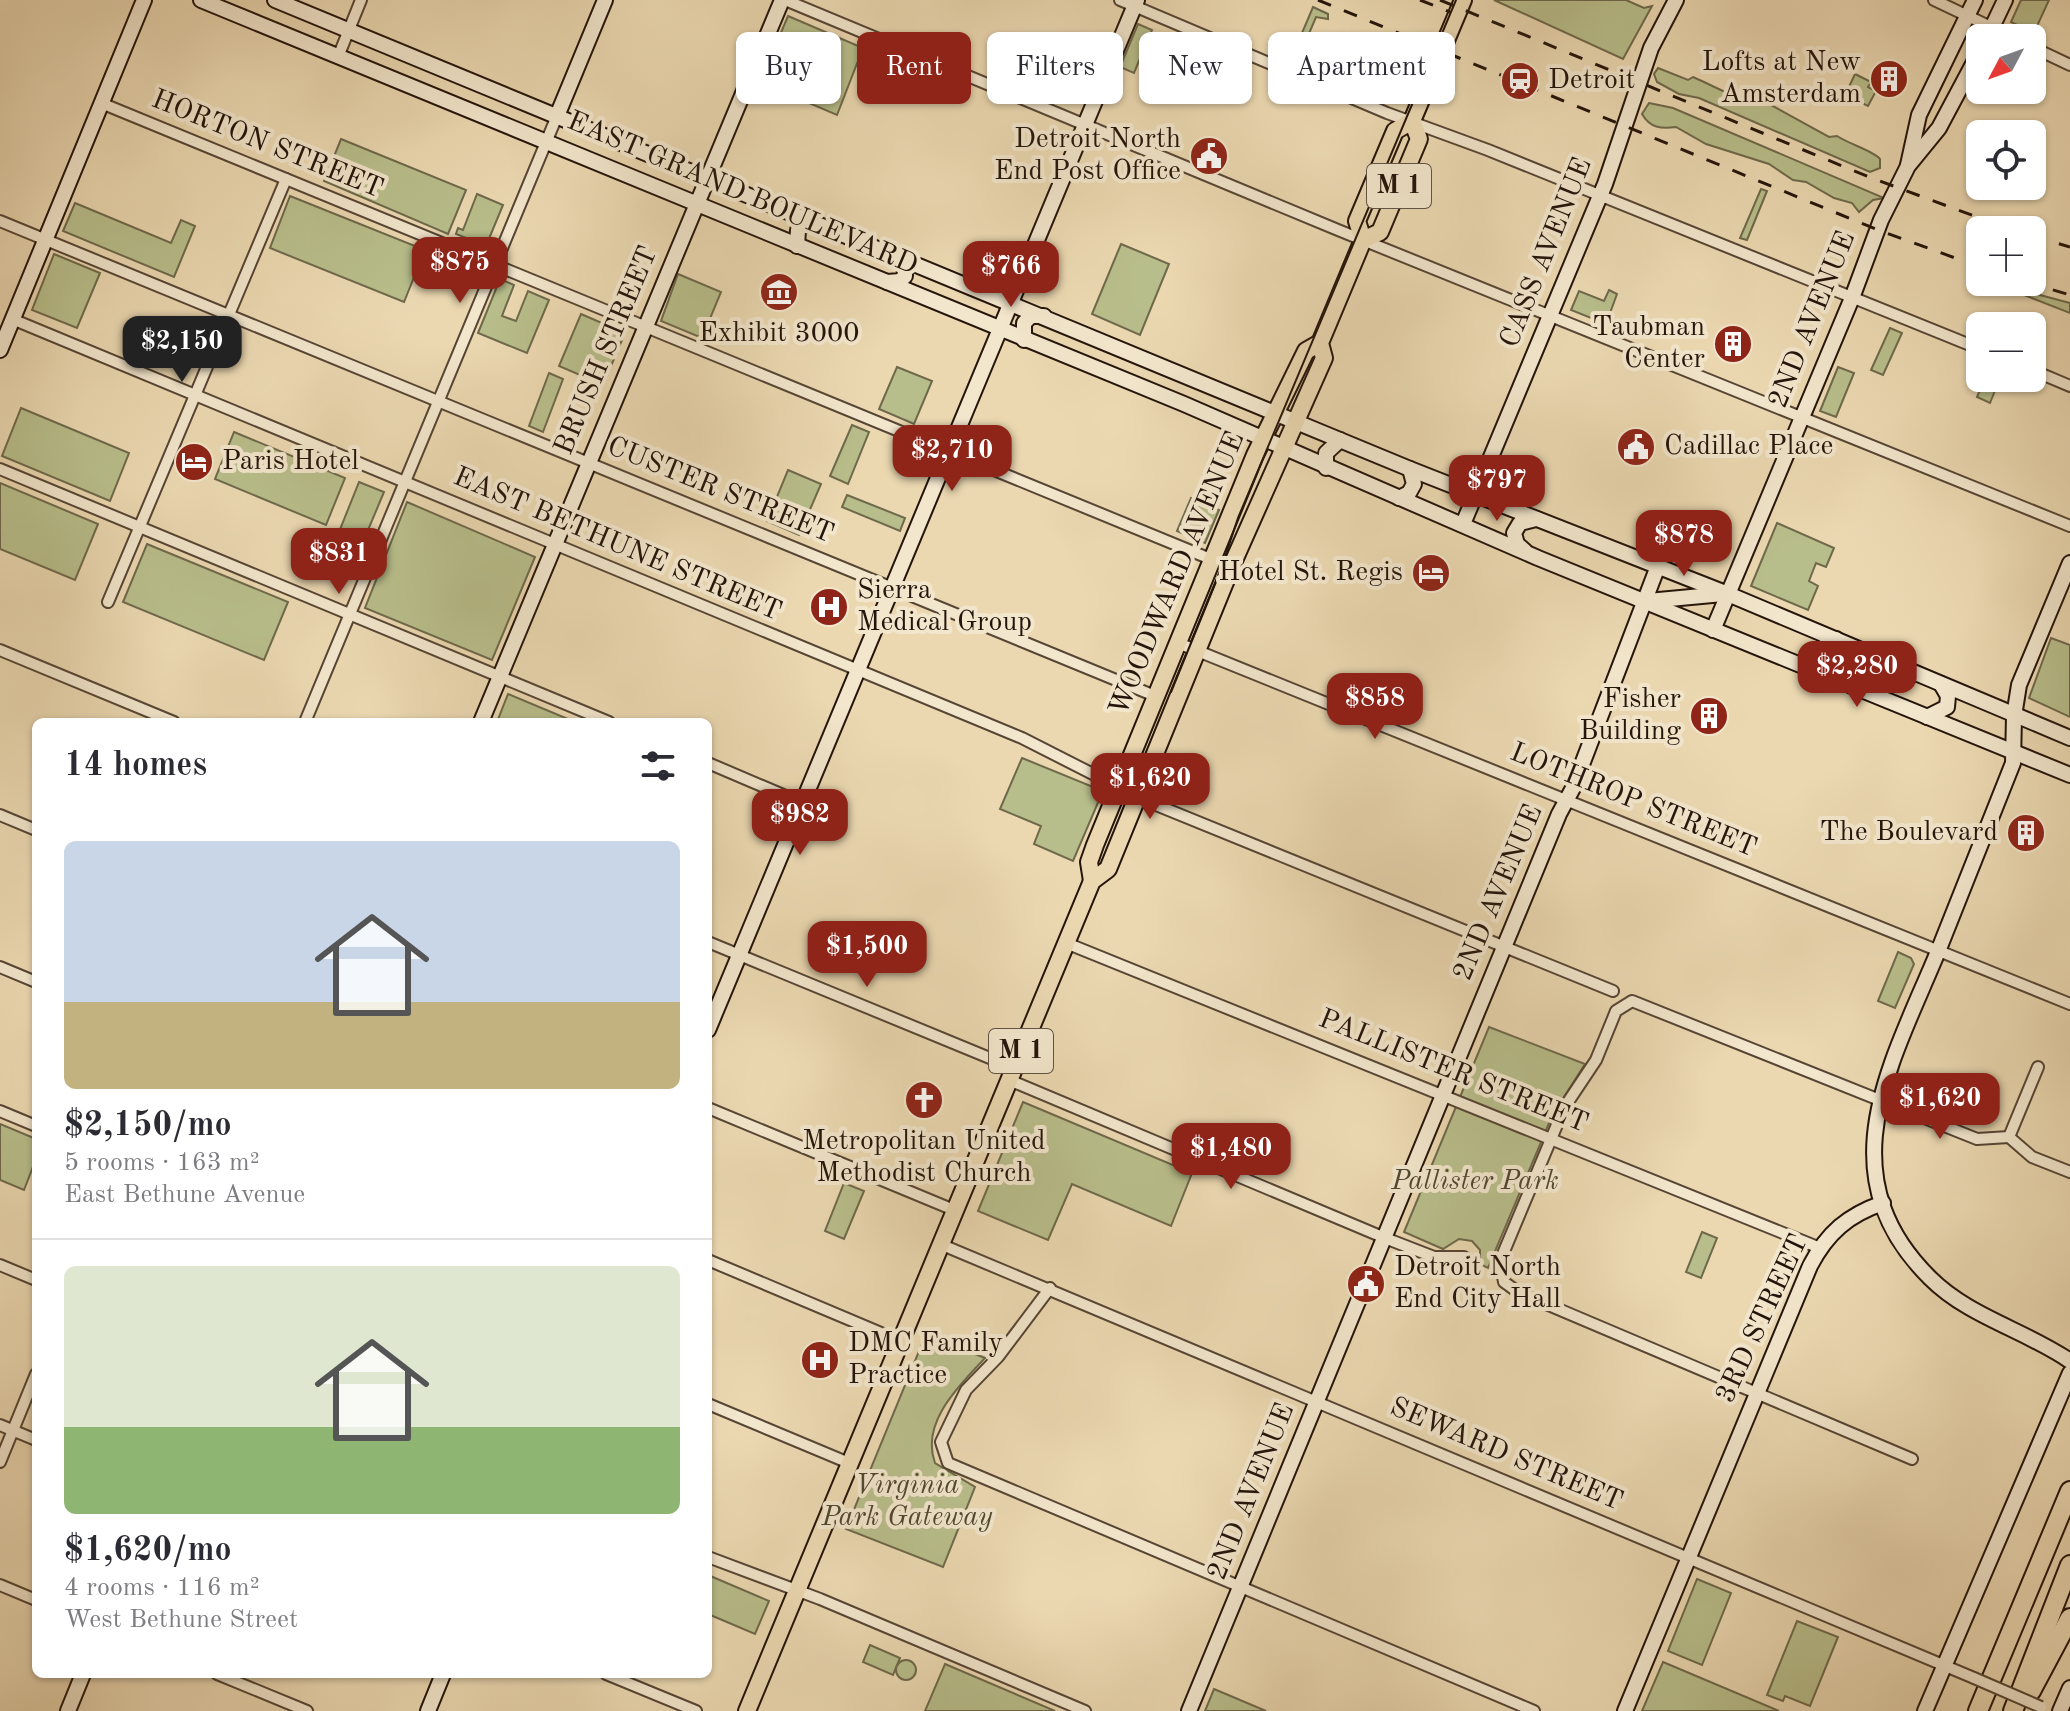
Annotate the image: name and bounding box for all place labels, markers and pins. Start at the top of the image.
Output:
place label: Lofts at New Amsterdam [1702,49,1861,109]
building icon: Lofts at New Amsterdam [1868,58,1910,100]
station icon: Detroit [1499,60,1541,102]
place label: Detroit [1548,67,1635,95]
place label: Detroit North End Post Office [994,126,1181,186]
public building icon: Detroit North End Post Office [1188,135,1230,177]
pin: $875 [413,237,507,305]
pin: $766 [964,241,1058,309]
museum icon: Exhibit 3000 [758,271,800,313]
place label: Taubman Center [1592,314,1705,374]
pin: $2,150 [117,316,247,384]
place label: Exhibit 3000 [698,320,860,348]
building icon: Taubman Center [1712,323,1754,365]
pin: $2,710 [887,425,1017,493]
public building icon: Cadillac Place [1615,426,1657,468]
place label: Cadillac Place [1664,433,1833,461]
hotel icon: Paris Hotel [173,441,215,483]
place label: Paris Hotel [222,448,359,476]
pin: $797 [1450,455,1544,523]
pin: $878 [1637,510,1731,578]
pin: $831 [292,528,386,596]
hotel icon: Hotel St. Regis [1410,552,1452,594]
place label: Hotel St. Regis [1218,559,1403,587]
place label: Sierra Medical Group [857,577,1032,637]
hospital icon: Sierra Medical Group [808,586,850,628]
pin: $2,280 [1792,641,1922,709]
pin: $858 [1328,673,1422,741]
place label: Fisher Building [1579,686,1681,746]
building icon: Fisher Building [1688,695,1730,737]
pin: $1,620 [1085,753,1215,821]
pin: $982 [753,789,847,857]
building icon: The Boulevard [2005,812,2047,854]
place label: The Boulevard [1820,819,1998,847]
pin: $1,500 [802,921,932,989]
pin: $1,620 [1875,1073,2005,1141]
church icon: Metropolitan United Methodist Church [903,1079,945,1121]
pin: $1,480 [1166,1123,1296,1191]
place label: Metropolitan United Methodist Church [802,1128,1046,1188]
place label: Detroit North End City Hall [1394,1254,1561,1314]
public building icon: Detroit North End City Hall [1345,1263,1387,1305]
place label: DMC Family Practice [848,1330,1003,1390]
hospital icon: DMC Family Practice [799,1339,841,1381]

